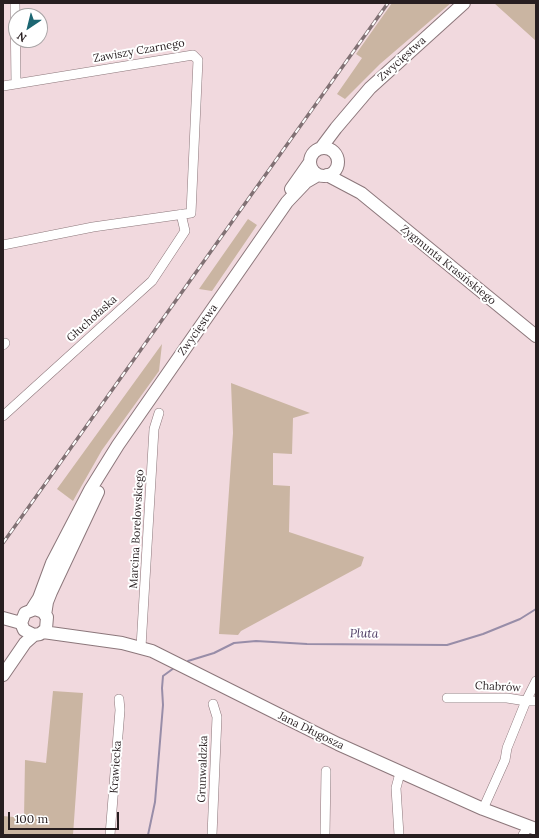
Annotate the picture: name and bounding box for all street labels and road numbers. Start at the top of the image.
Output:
street label: Zwycięstwa [375,34,429,84]
street label: Zawiszy Czarnego [92,36,186,66]
street label: Zygmunta Krasińskiego [398,222,498,308]
street label: Głuchołaska [64,293,120,345]
street label: Zwycięstwa [175,302,221,358]
street label: Marcina Borelowskiego [127,469,147,589]
street label: Chabrów [475,679,521,695]
street label: Jana Długosza [276,709,346,753]
street label: Grunwaldzka [195,735,211,803]
street label: Krawiecka [108,740,124,794]

